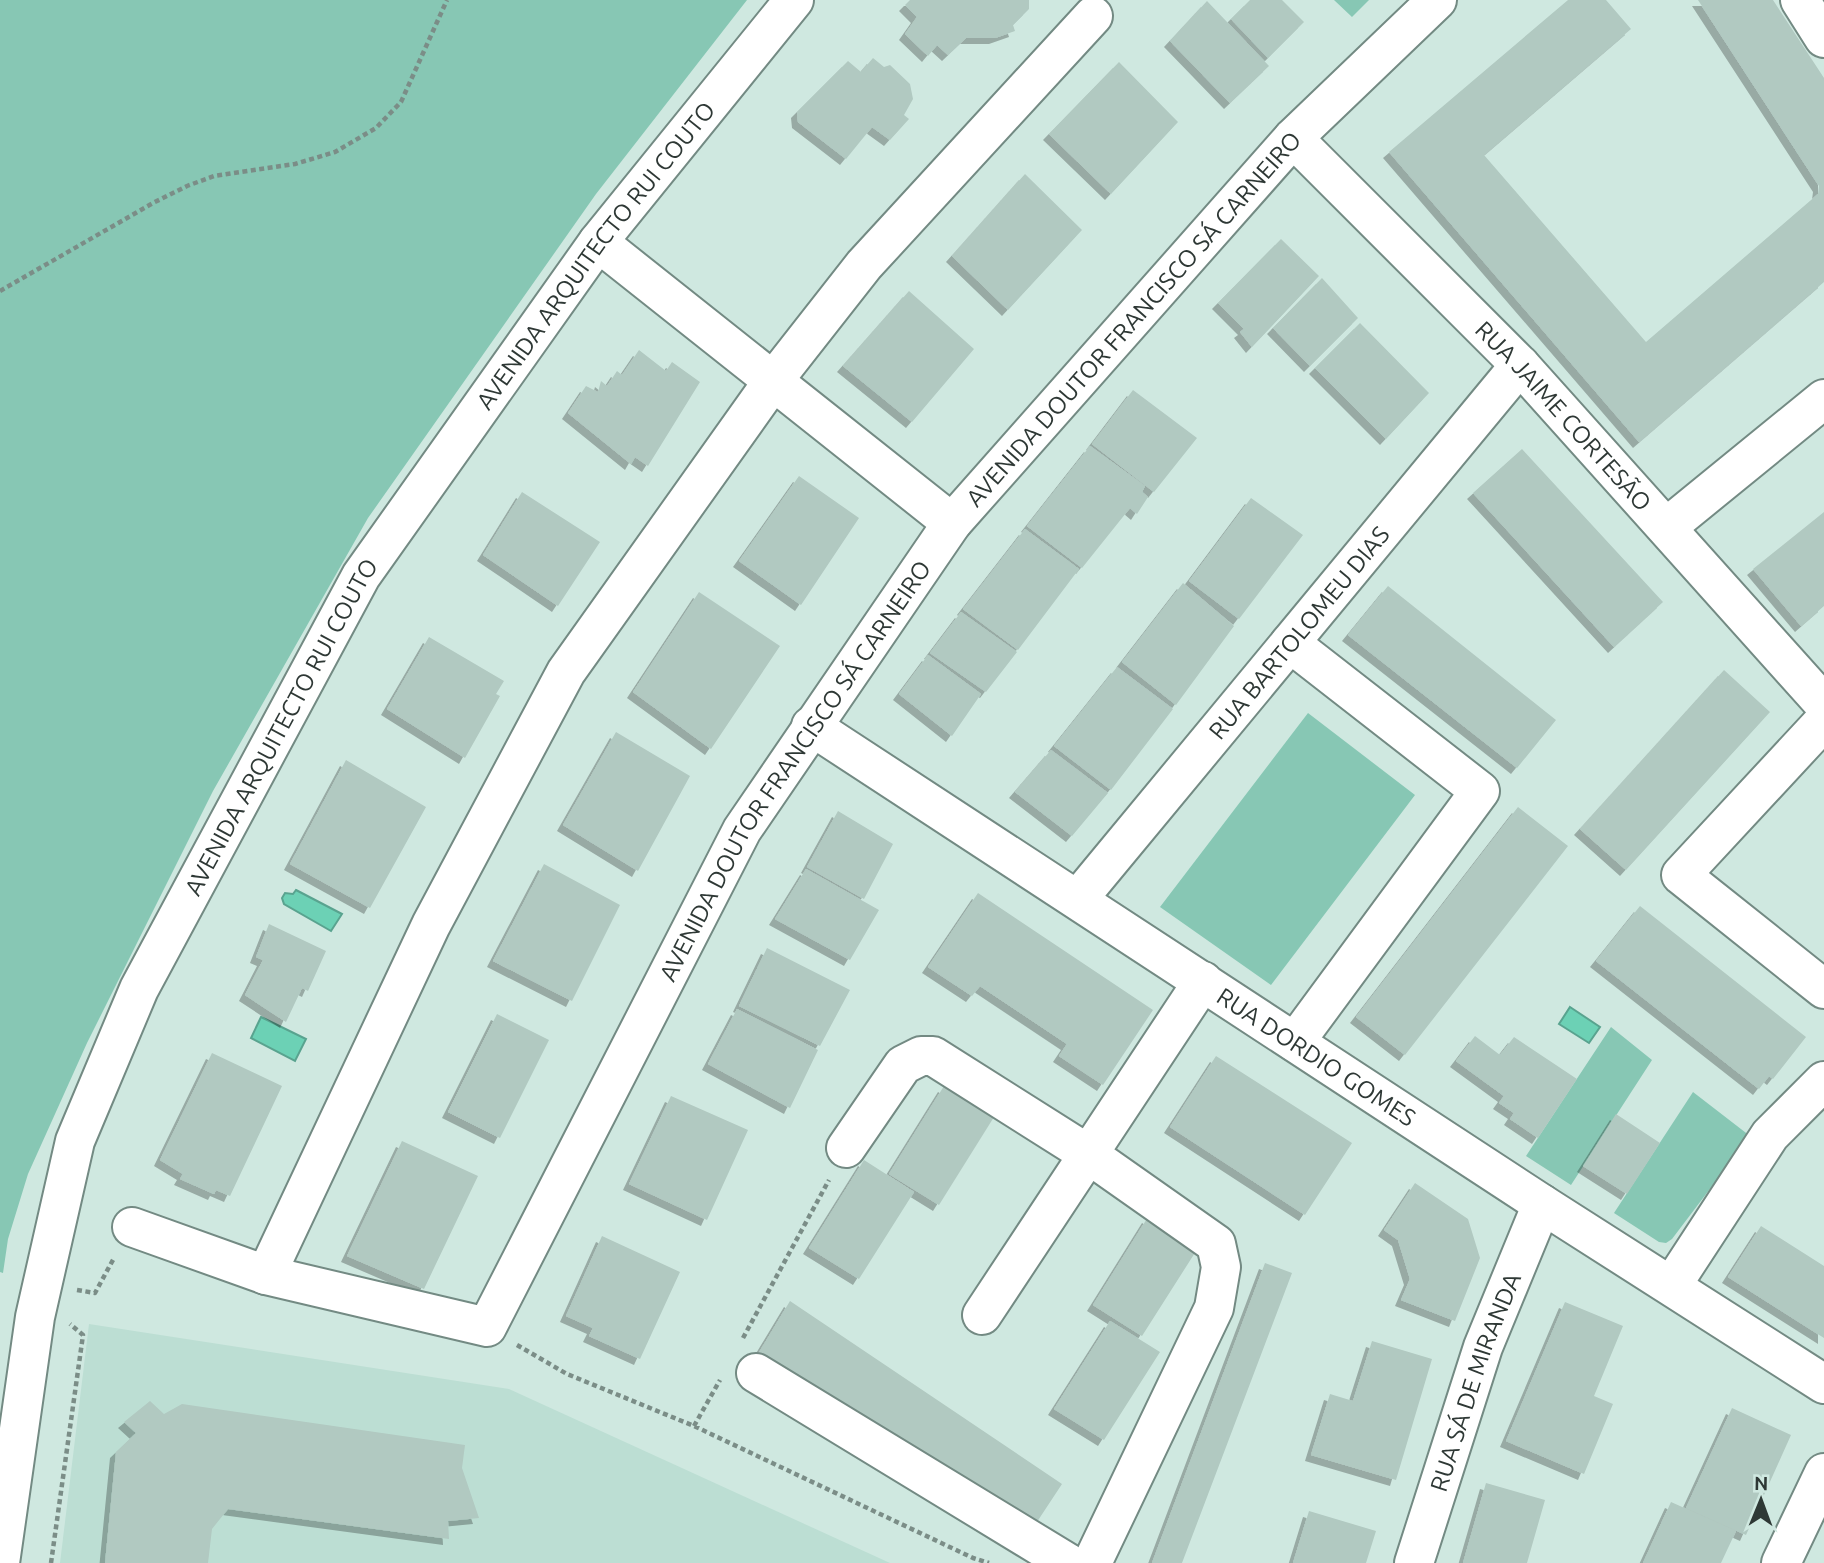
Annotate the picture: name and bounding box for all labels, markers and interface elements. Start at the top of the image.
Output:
street label: AVENIDA ARQUITECTO RUI COUTO [470,96,720,414]
street label: AVENIDA DOUTOR FRANCISCO SÁ CARNEIRO [960,126,1306,511]
street label: RUA JAIME CORTESÃO [1470,315,1657,516]
street label: RUA BARTOLOMEU DIAS [1203,521,1394,744]
street label: AVENIDA ARQUITECTO RUI COUTO [179,553,383,900]
street label: AVENIDA DOUTOR FRANCISCO SÁ CARNEIRO [653,555,936,985]
street label: RUA DORDIO GOMES [1212,982,1421,1131]
street label: RUA SÁ DE MIRANDA [1424,1268,1526,1495]
north arrow [1726,1465,1796,1535]
text: N [1754,1472,1769,1494]

